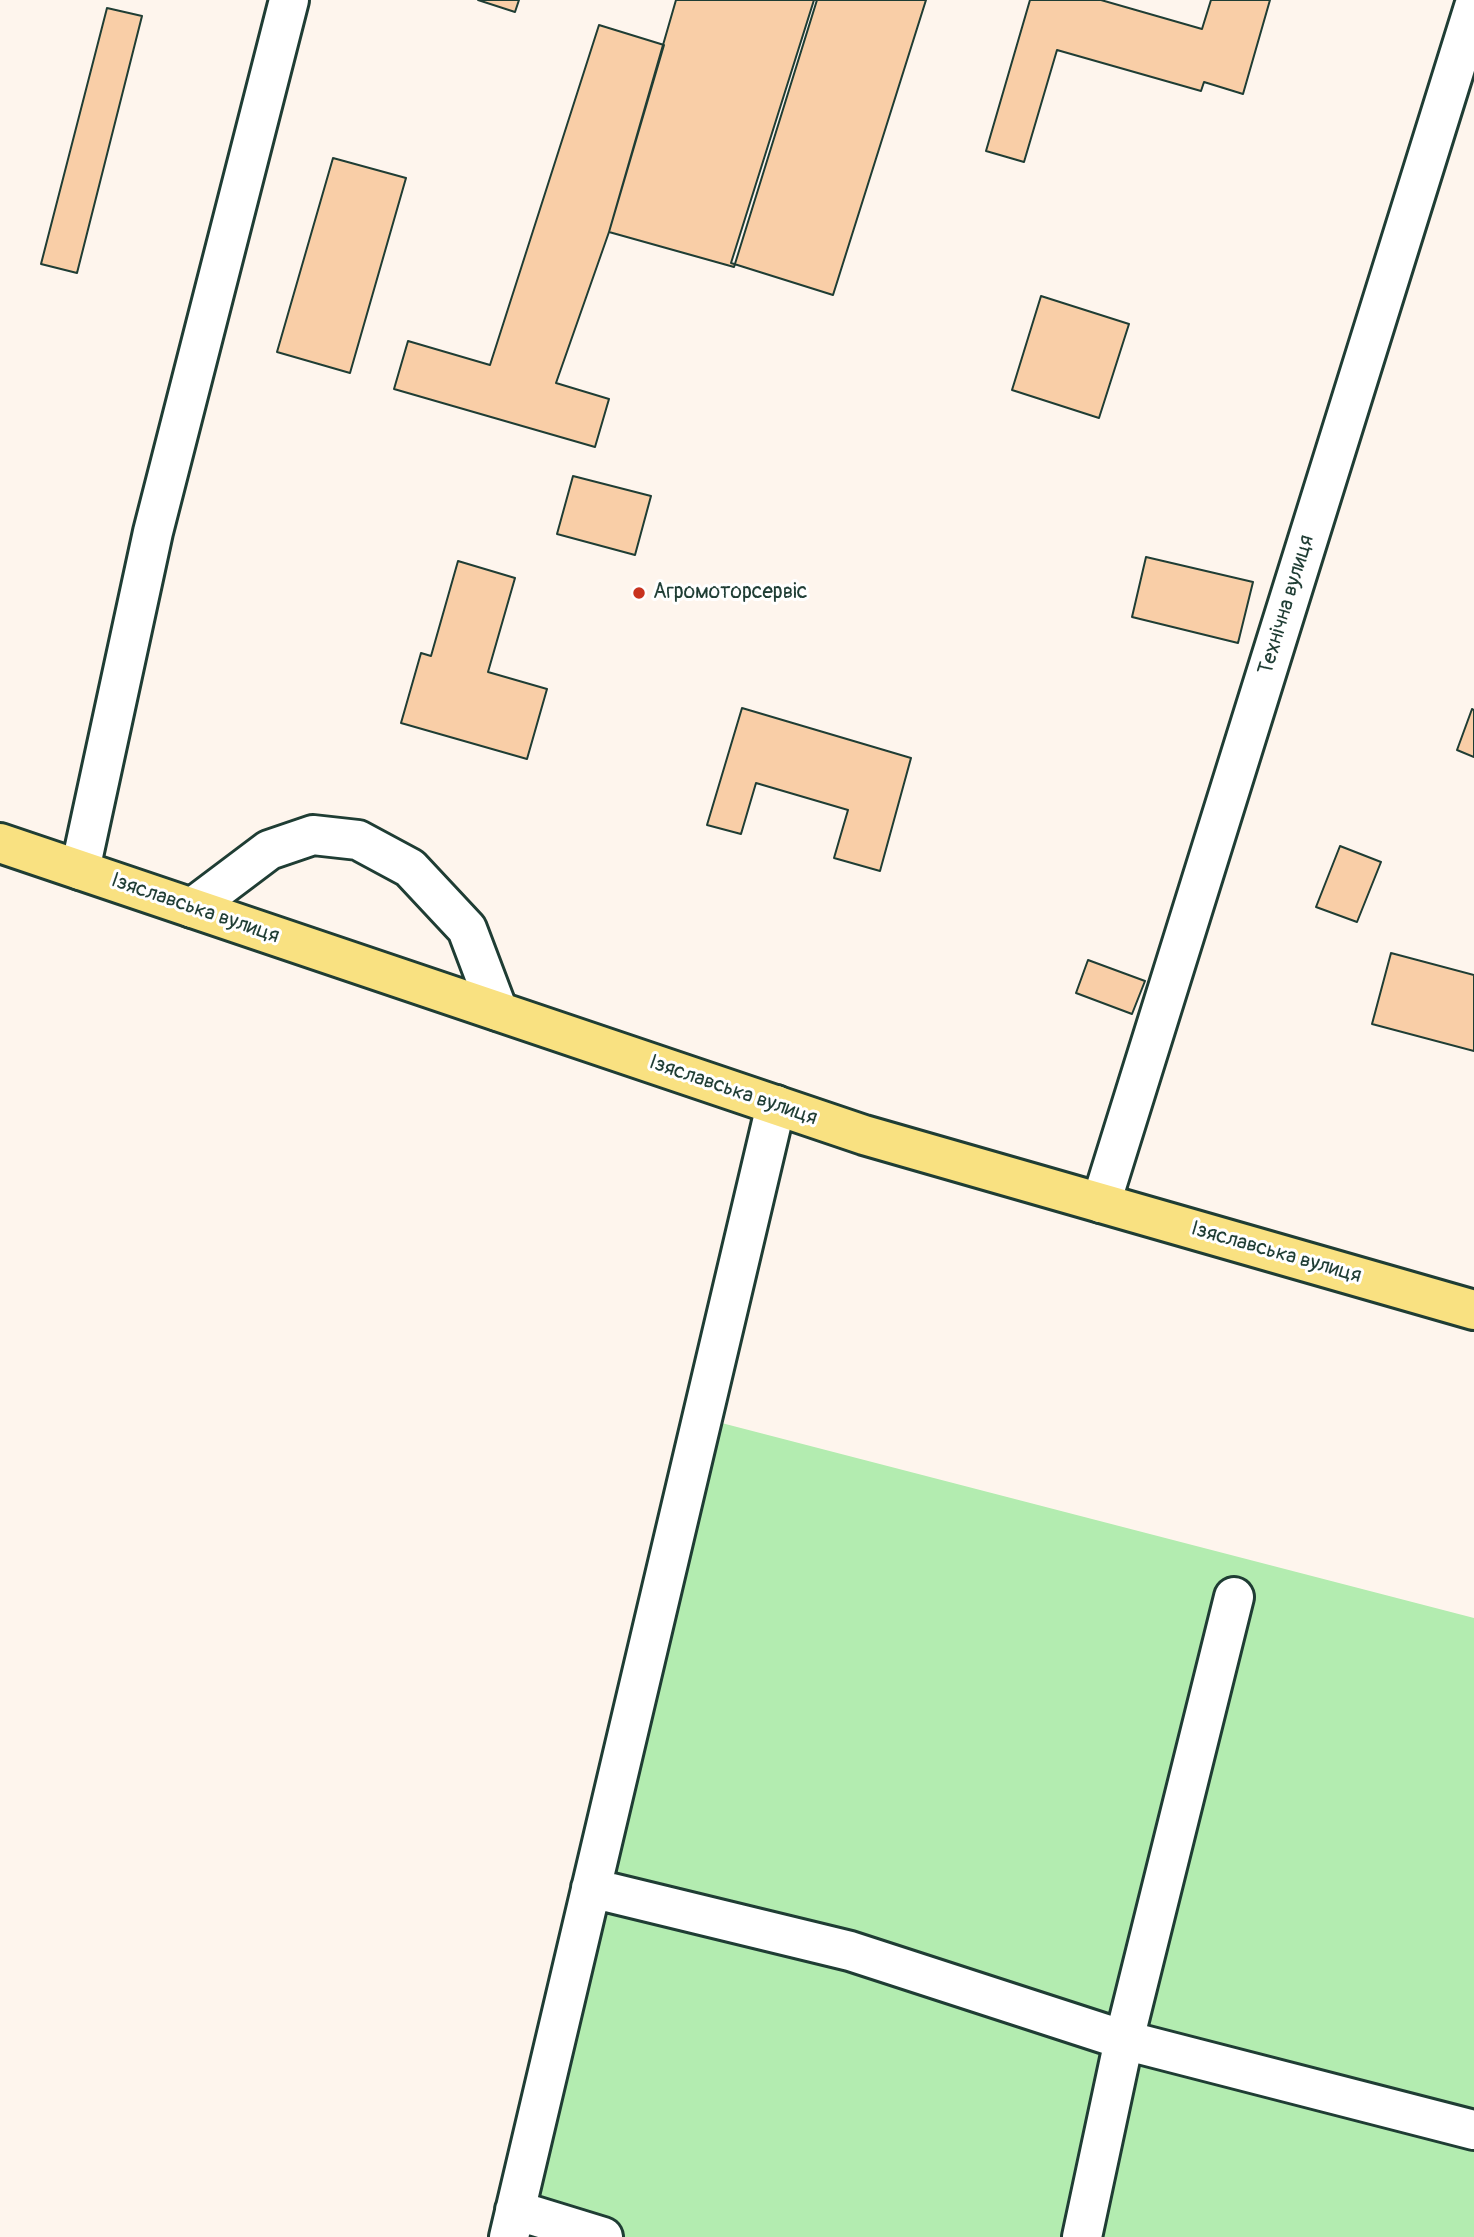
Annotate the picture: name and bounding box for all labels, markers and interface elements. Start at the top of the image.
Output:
street label: Технічна вулиця [1254,532,1320,678]
place label: Агромоторсервіс [653,580,807,606]
marker: Агромоторсервіс [631,585,647,601]
street label: Ізяславська вулиця [108,868,282,950]
street label: Ізяславська вулиця [646,1050,820,1132]
street label: Ізяславська вулиця [1188,1217,1364,1289]

